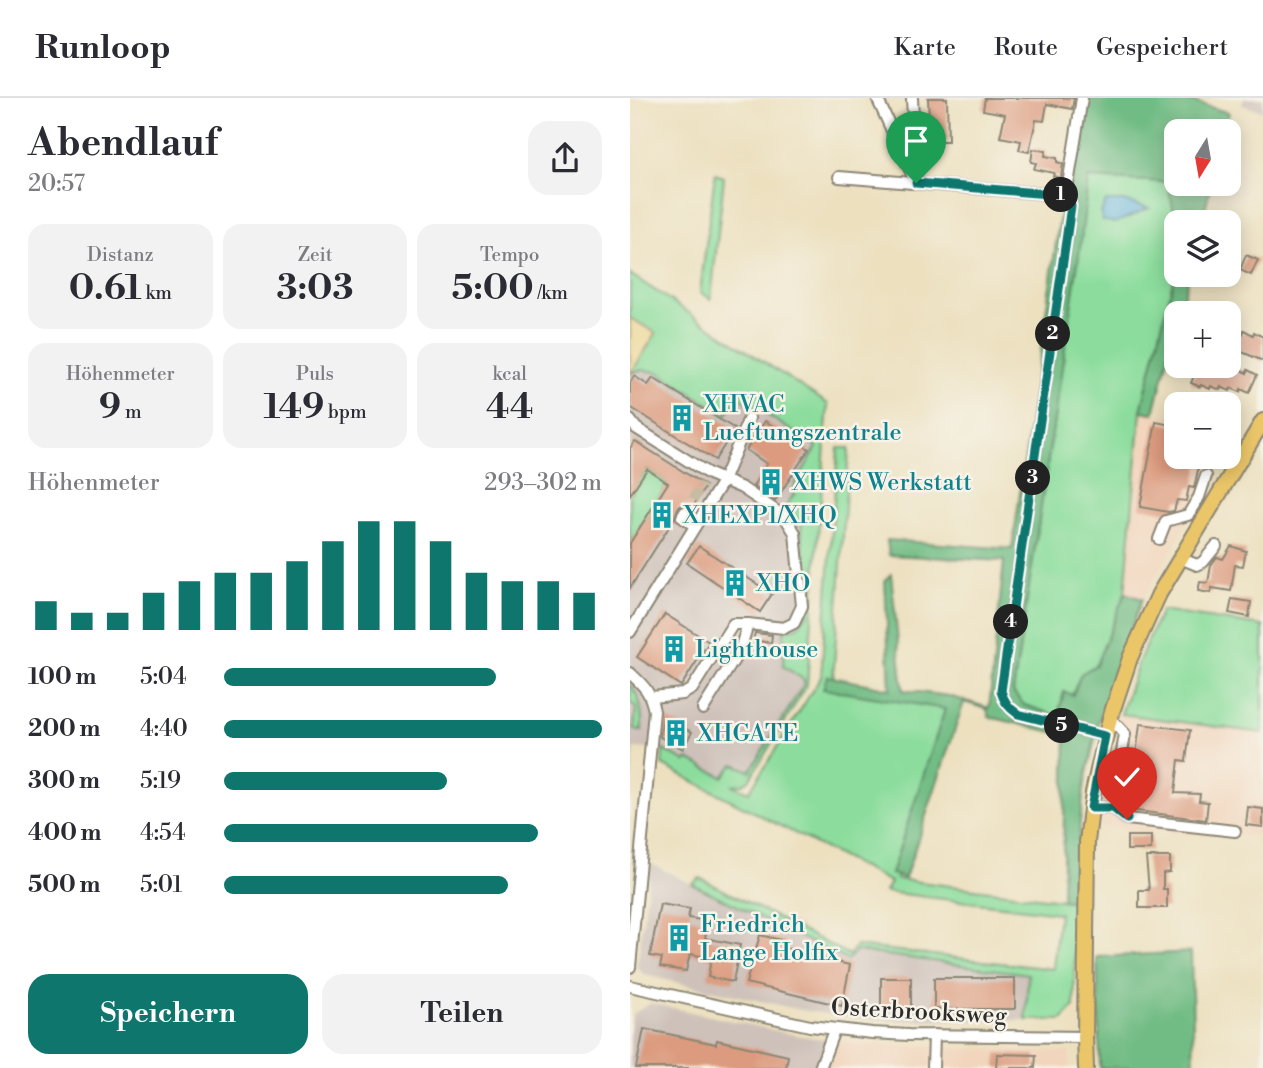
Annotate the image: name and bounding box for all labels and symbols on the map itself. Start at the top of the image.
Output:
pin [886,111,946,183]
north arrow [1164,119,1241,196]
pin: 1 [1044,178,1078,212]
pin: 2 [1036,316,1070,352]
place label: XHVAC Lueftungszentrale [702,390,902,448]
building icon: XHVAC Lueftungszentrale [667,403,697,433]
pin: 3 [1016,460,1050,496]
building icon: XHWS Werkstatt [756,467,786,497]
place label: XHWS Werkstatt [791,468,972,498]
building icon: XHEXP1/XHQ [647,500,677,530]
place label: XHEXP1/XHQ [682,501,837,531]
building icon: XHO [720,568,750,598]
place label: XHO [755,569,810,599]
pin: 4 [994,604,1028,640]
building icon: Lighthouse [659,634,689,664]
place label: Lighthouse [695,635,818,665]
pin: 5 [1044,708,1080,744]
building icon: XHGATE [661,718,691,748]
place label: XHGATE [696,719,798,749]
pin [1097,747,1157,819]
place label: Friedrich Lange Holfix [700,910,839,968]
building icon: Friedrich Lange Holfix [664,923,694,953]
street label: Osterbrooksweg [830,992,1008,1032]

